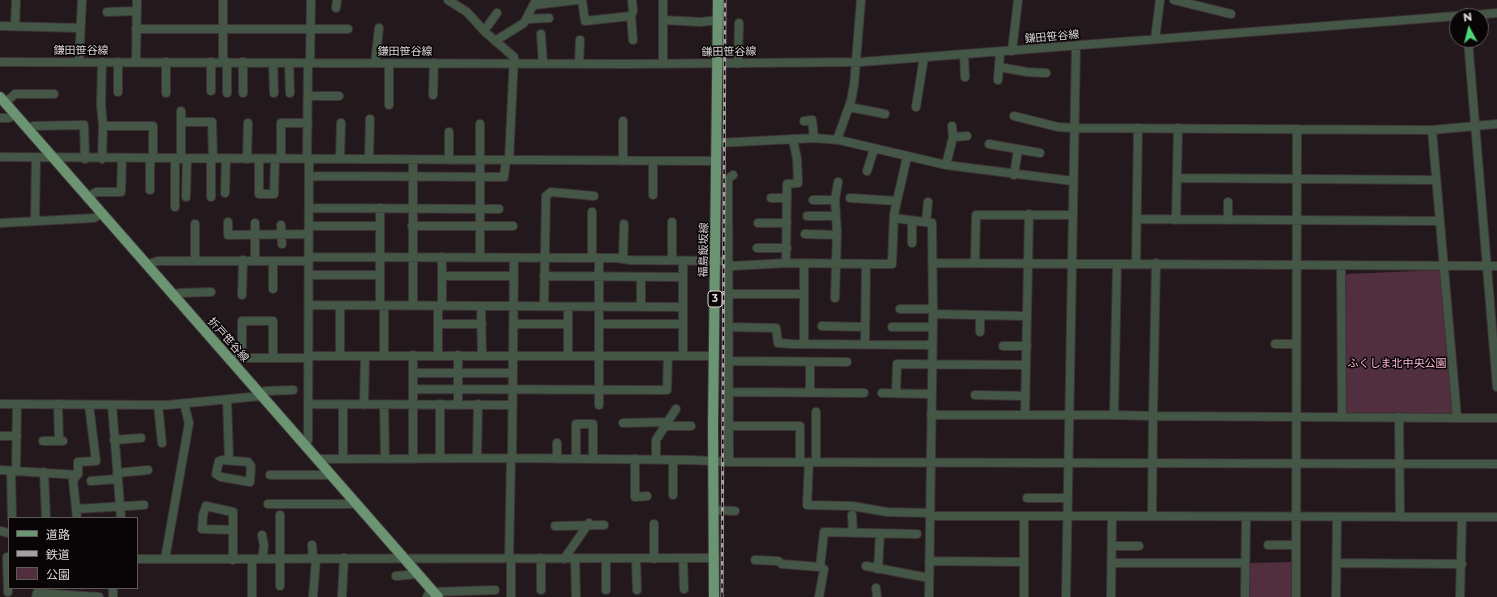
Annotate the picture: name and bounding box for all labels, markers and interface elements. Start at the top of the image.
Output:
north arrow [1449,8,1489,48]
text: N [1462,10,1473,25]
street label: 鎌田笹谷線 [1024,28,1080,46]
street label: 鎌田笹谷線 [54,44,108,58]
street label: 鎌田笹谷線 [378,45,432,59]
street label: 鎌田笹谷線 [701,45,757,59]
street label: 福島飯坂線 [697,222,711,278]
road number: 3 [708,291,722,307]
street label: 折戸笹谷線 [205,315,251,365]
park label: ふくしま北中央公園 [1348,357,1446,371]
legend [8,517,138,589]
text: 道路 [46,527,70,542]
text: 鉄道 [46,547,70,562]
text: 公園 [46,567,70,582]

